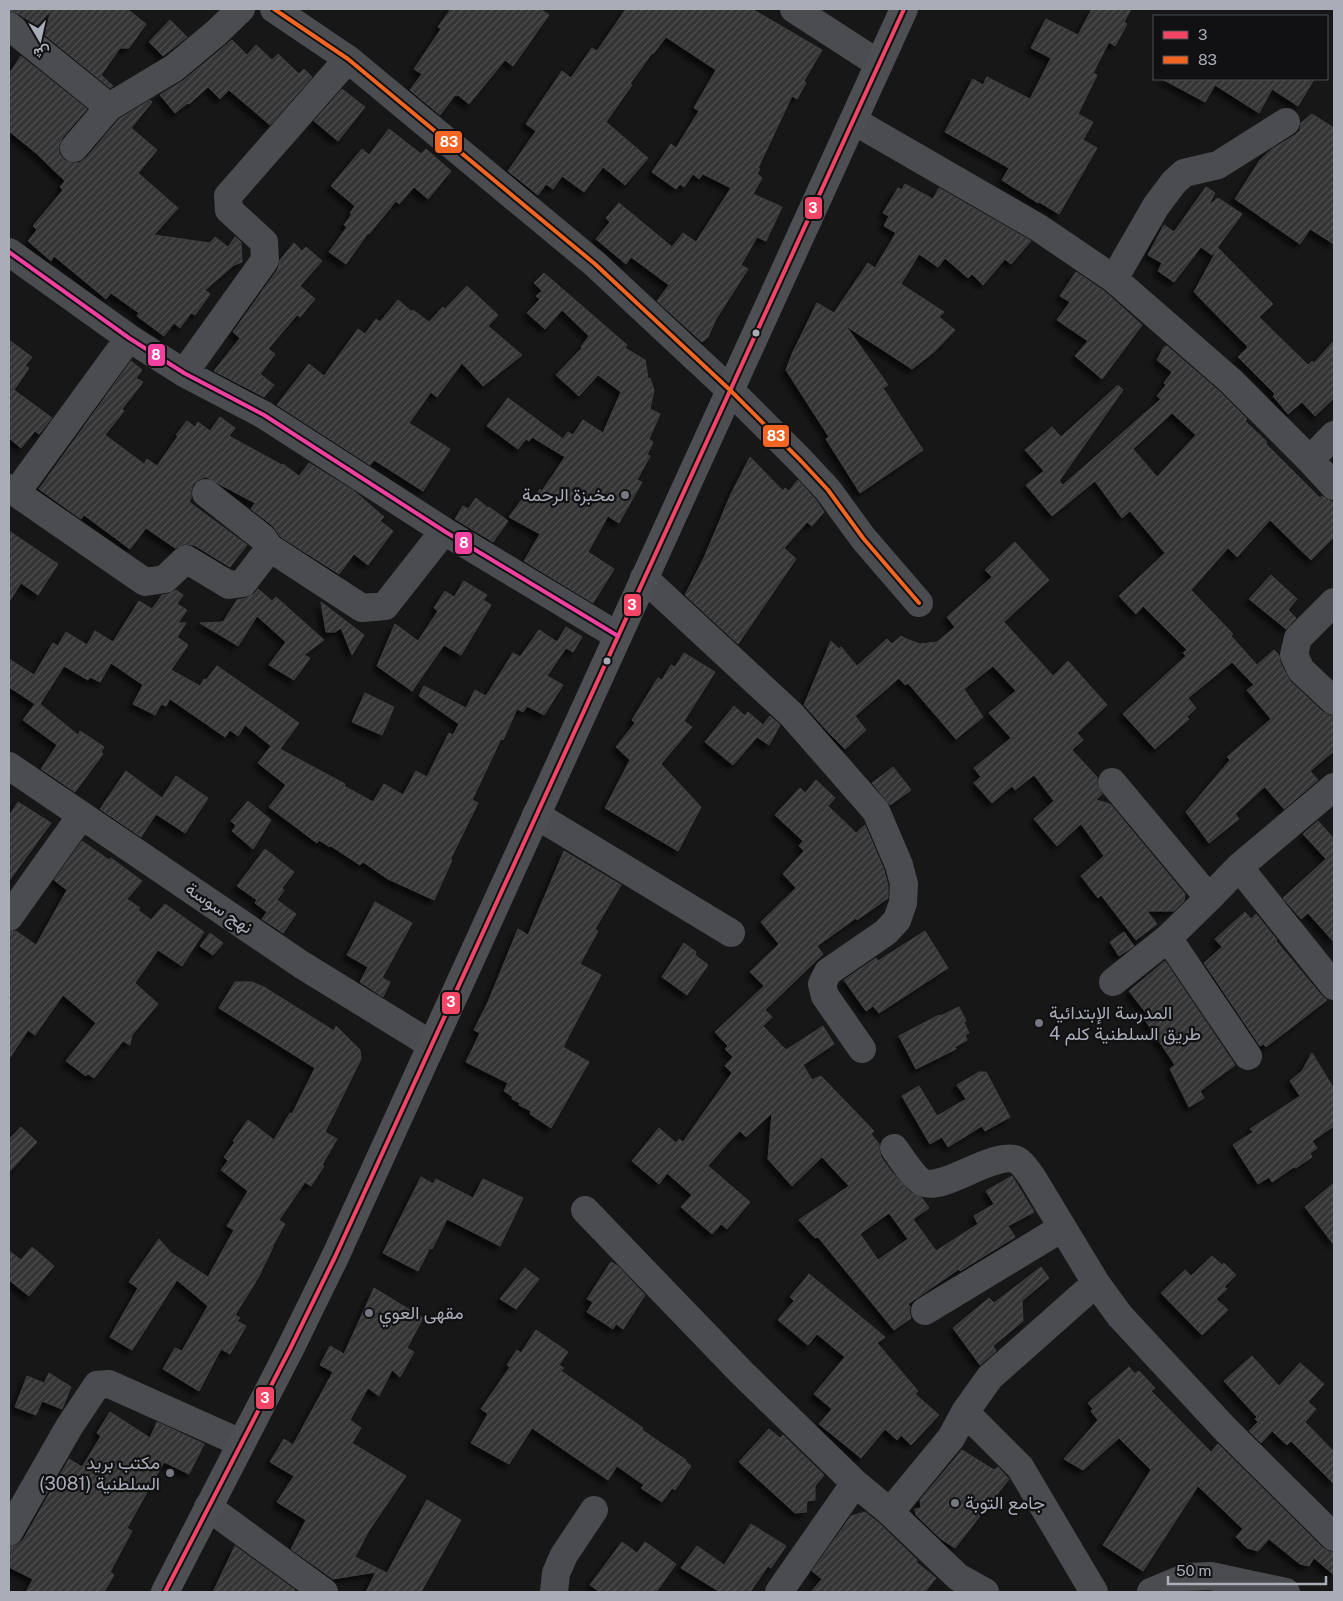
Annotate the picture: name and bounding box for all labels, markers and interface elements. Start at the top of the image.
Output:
north arrow [15,15,65,65]
legend [1153,15,1328,80]
text: 3 [1198,26,1207,43]
text: ش [32,43,52,62]
text: 83 [1198,51,1217,68]
line badge: 83 [434,130,463,154]
text: 83 [440,134,458,150]
line badge: 3 [804,196,823,220]
text: 3 [808,200,818,216]
unlabelled marker [751,328,761,338]
line badge: 8 [147,343,166,367]
text: 8 [151,347,161,363]
line badge: 83 [762,424,790,448]
text: 83 [767,428,785,444]
place label: مخبزة الرحمة [522,484,615,506]
marker: مخبزة الرحمة [619,489,631,501]
line badge: 8 [454,531,473,555]
text: 8 [459,535,469,551]
line badge: 3 [623,593,642,617]
text: 3 [627,597,637,613]
unlabelled marker [602,656,612,666]
street label: نهج سوسة [181,877,257,939]
line badge: 3 [441,991,461,1015]
text: 3 [446,994,456,1010]
place label: المدرسة الإبتدائية طريق السلطنية كلم 4 [1049,1002,1201,1046]
marker: المدرسة الإبتدائية طريق السلطنية كلم 4 [1033,1017,1045,1029]
place label: مقهى العوي [379,1302,464,1328]
marker: مقهى العوي [363,1307,375,1319]
line badge: 3 [255,1386,275,1410]
text: 3 [260,1390,270,1406]
place label: مكتب بريد السلطنية (3081) [39,1452,160,1494]
marker: مكتب بريد السلطنية (3081) [164,1467,176,1479]
place label: جامع التوبة [965,1492,1045,1515]
marker: جامع التوبة [949,1497,961,1509]
scale bar [1168,1554,1326,1586]
text: 50 m [1176,1562,1211,1579]

